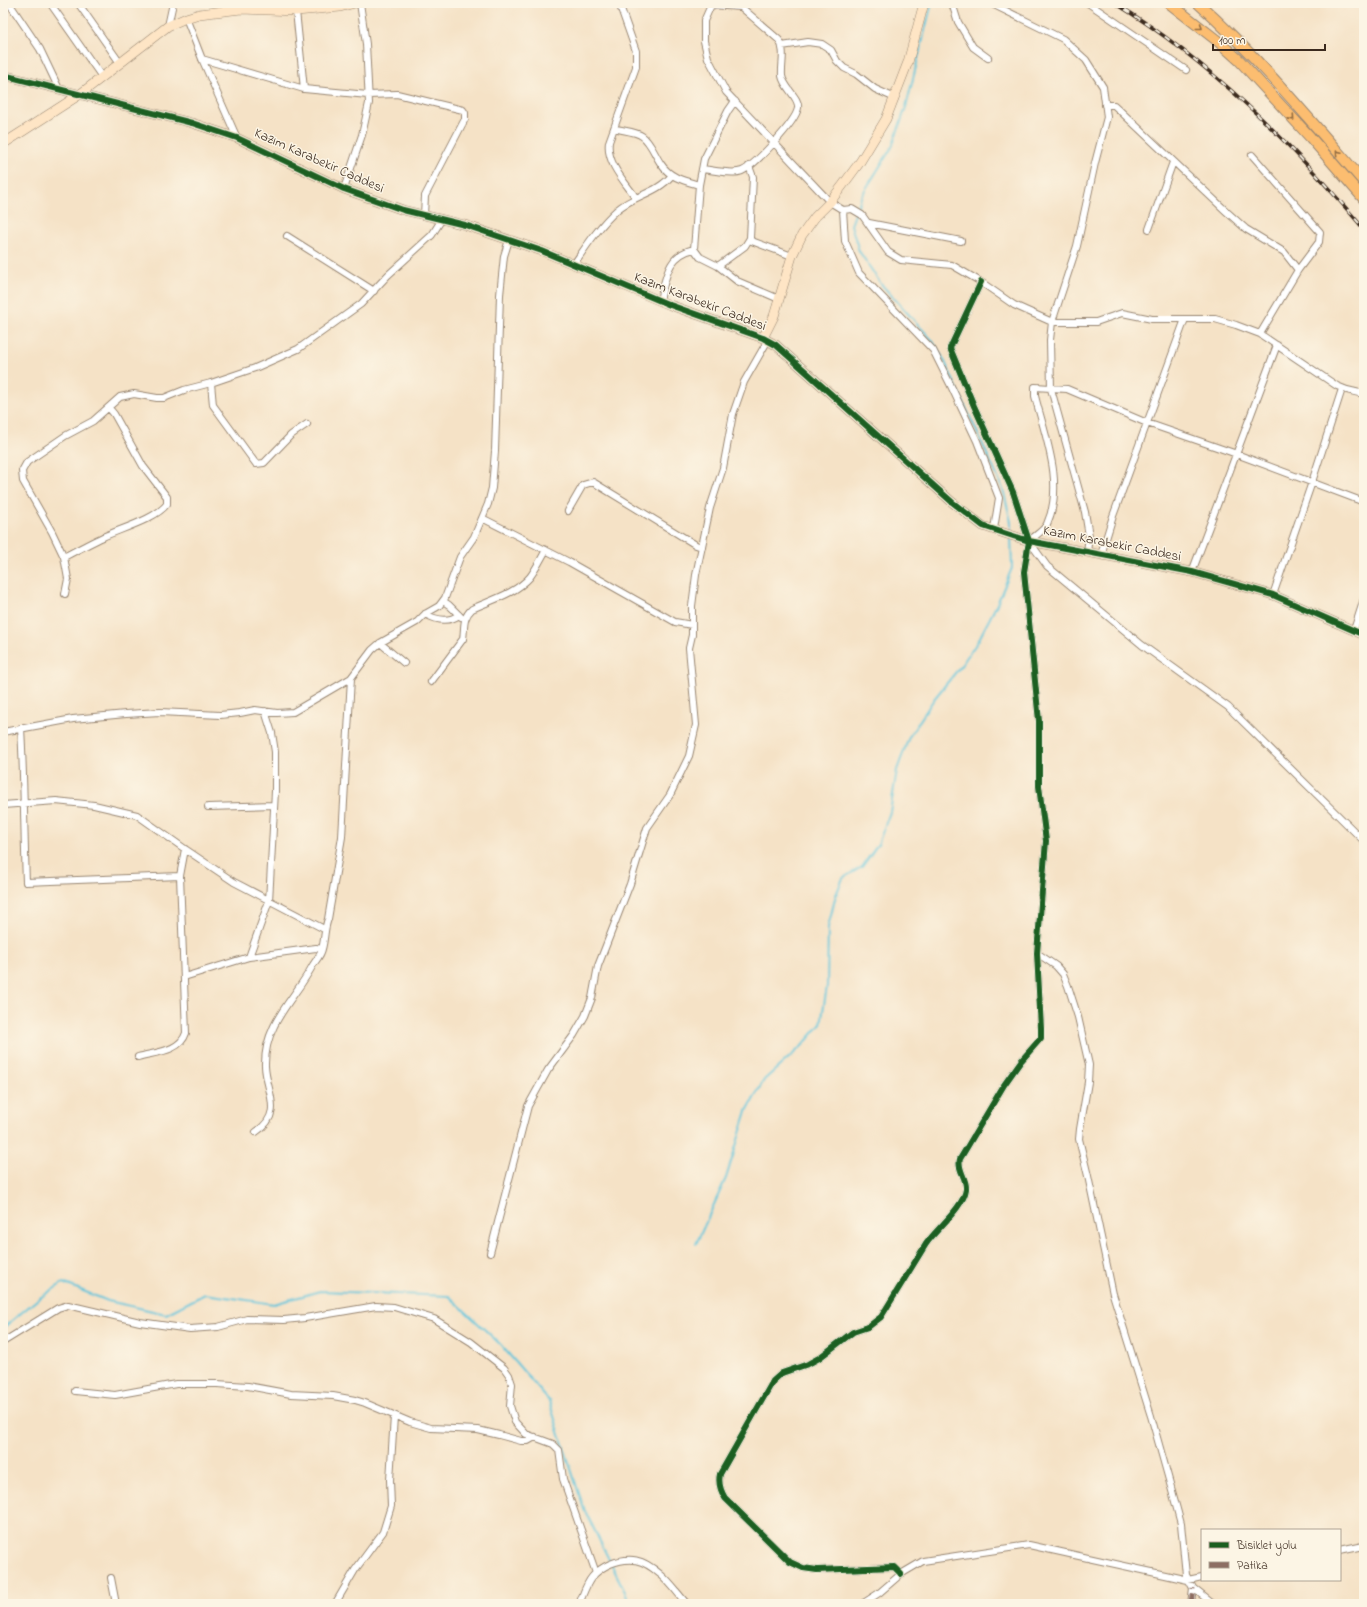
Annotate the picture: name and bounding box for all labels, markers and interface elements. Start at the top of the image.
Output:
one-way arrow [1195,22,1202,29]
scale bar [1213,26,1325,52]
text: 100 m [1219,32,1246,50]
one-way arrow [1288,113,1295,121]
street label: Kazım Karabekir Caddesi [251,123,387,199]
one-way arrow [1336,150,1343,157]
street label: Kazım Karabekir Caddesi [631,267,769,337]
street label: Kazım Karabekir Caddesi [1041,520,1183,568]
legend [1201,1529,1341,1581]
text: Bisiklet yolu [1236,1537,1297,1556]
text: Patika [1237,1557,1268,1575]

